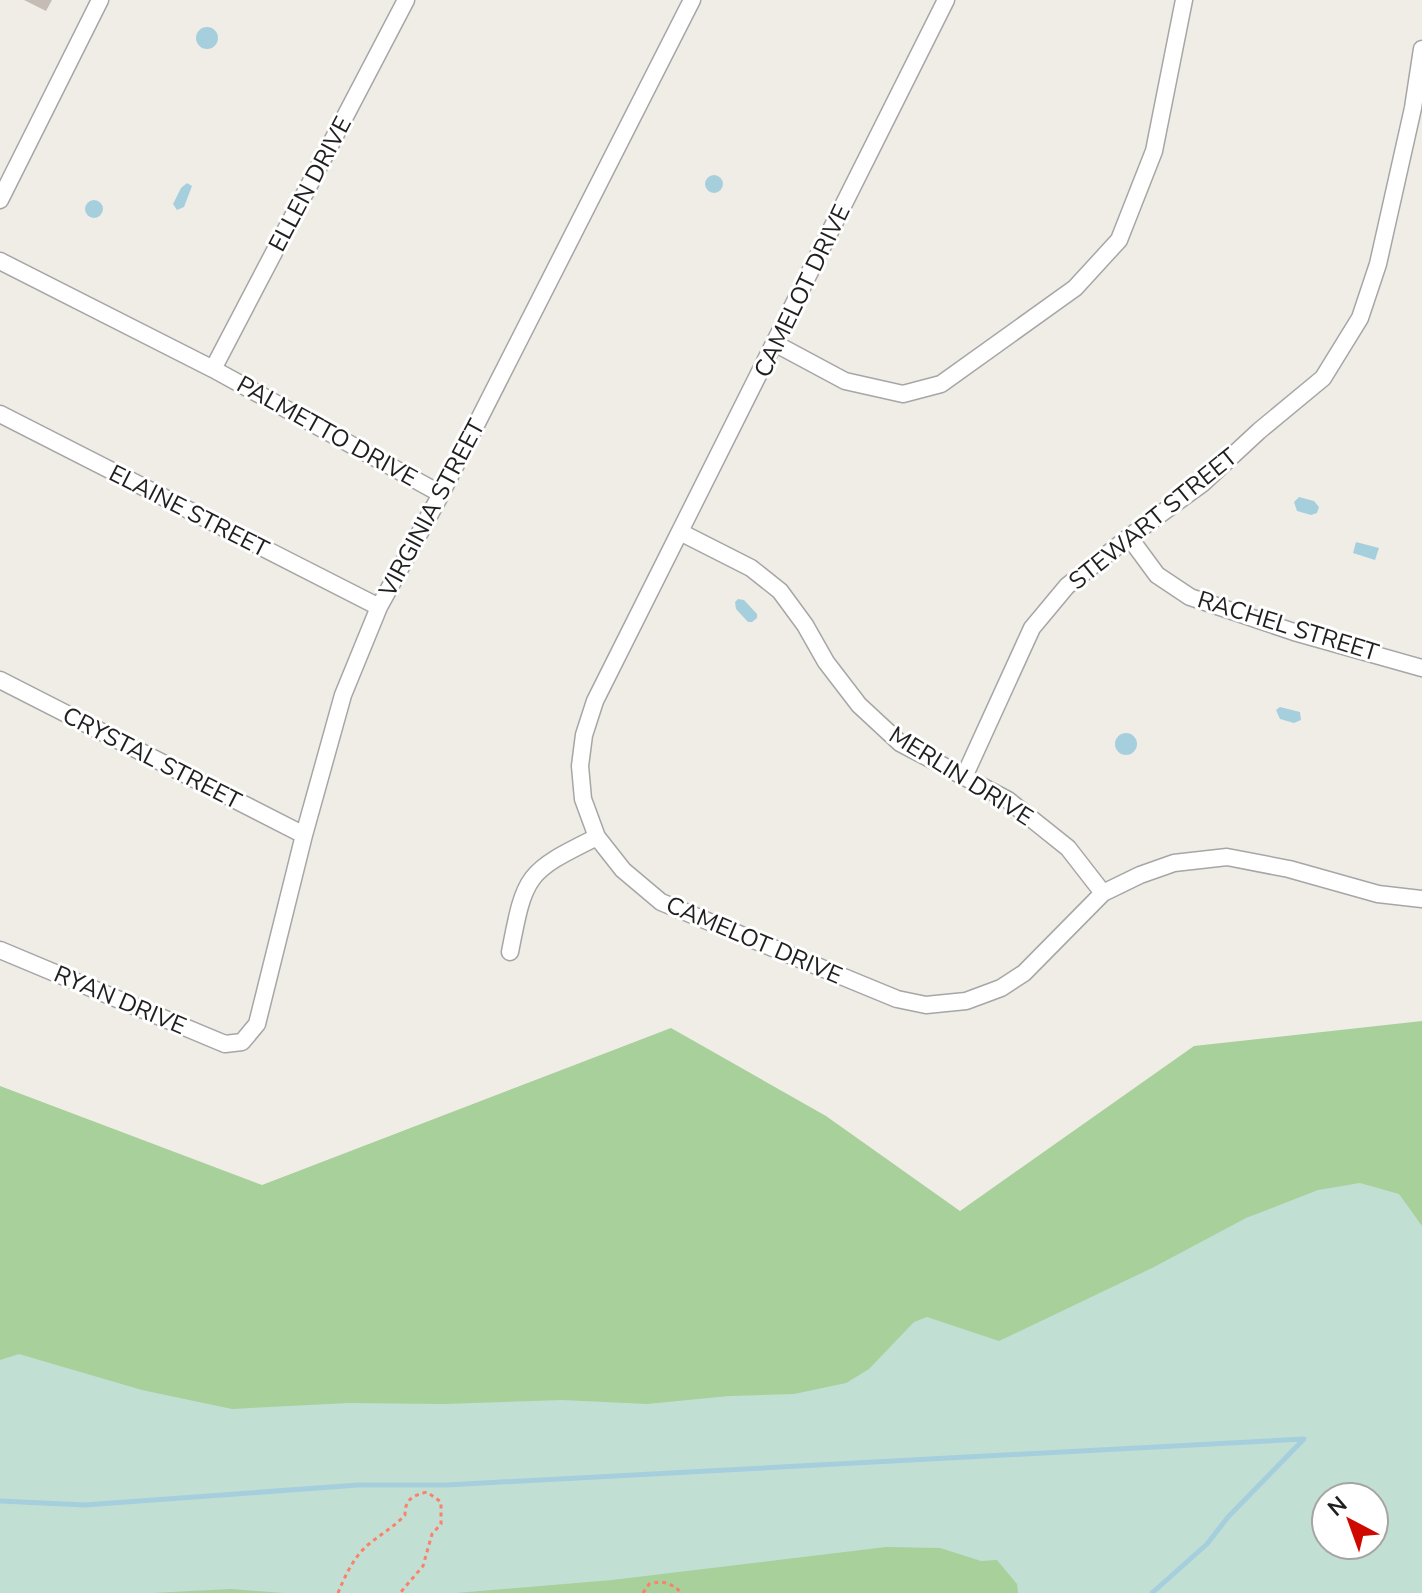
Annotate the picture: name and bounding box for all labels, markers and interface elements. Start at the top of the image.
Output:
street label: ELLEN DRIVE [261,111,359,257]
street label: CAMELOT DRIVE [746,199,858,383]
street label: PALMETTO DRIVE [231,368,423,494]
street label: VIRGINIA STREET [371,413,493,603]
street label: STEWART STREET [1062,441,1245,597]
street label: ELAINE STREET [104,457,275,565]
street label: RACHEL STREET [1194,583,1383,669]
street label: CRYSTAL STREET [57,699,247,817]
street label: MERLIN DRIVE [883,719,1039,833]
street label: CAMELOT DRIVE [661,888,847,992]
street label: RYAN DRIVE [49,958,191,1042]
north arrow [1310,1481,1390,1561]
text: N [1321,1490,1354,1523]

